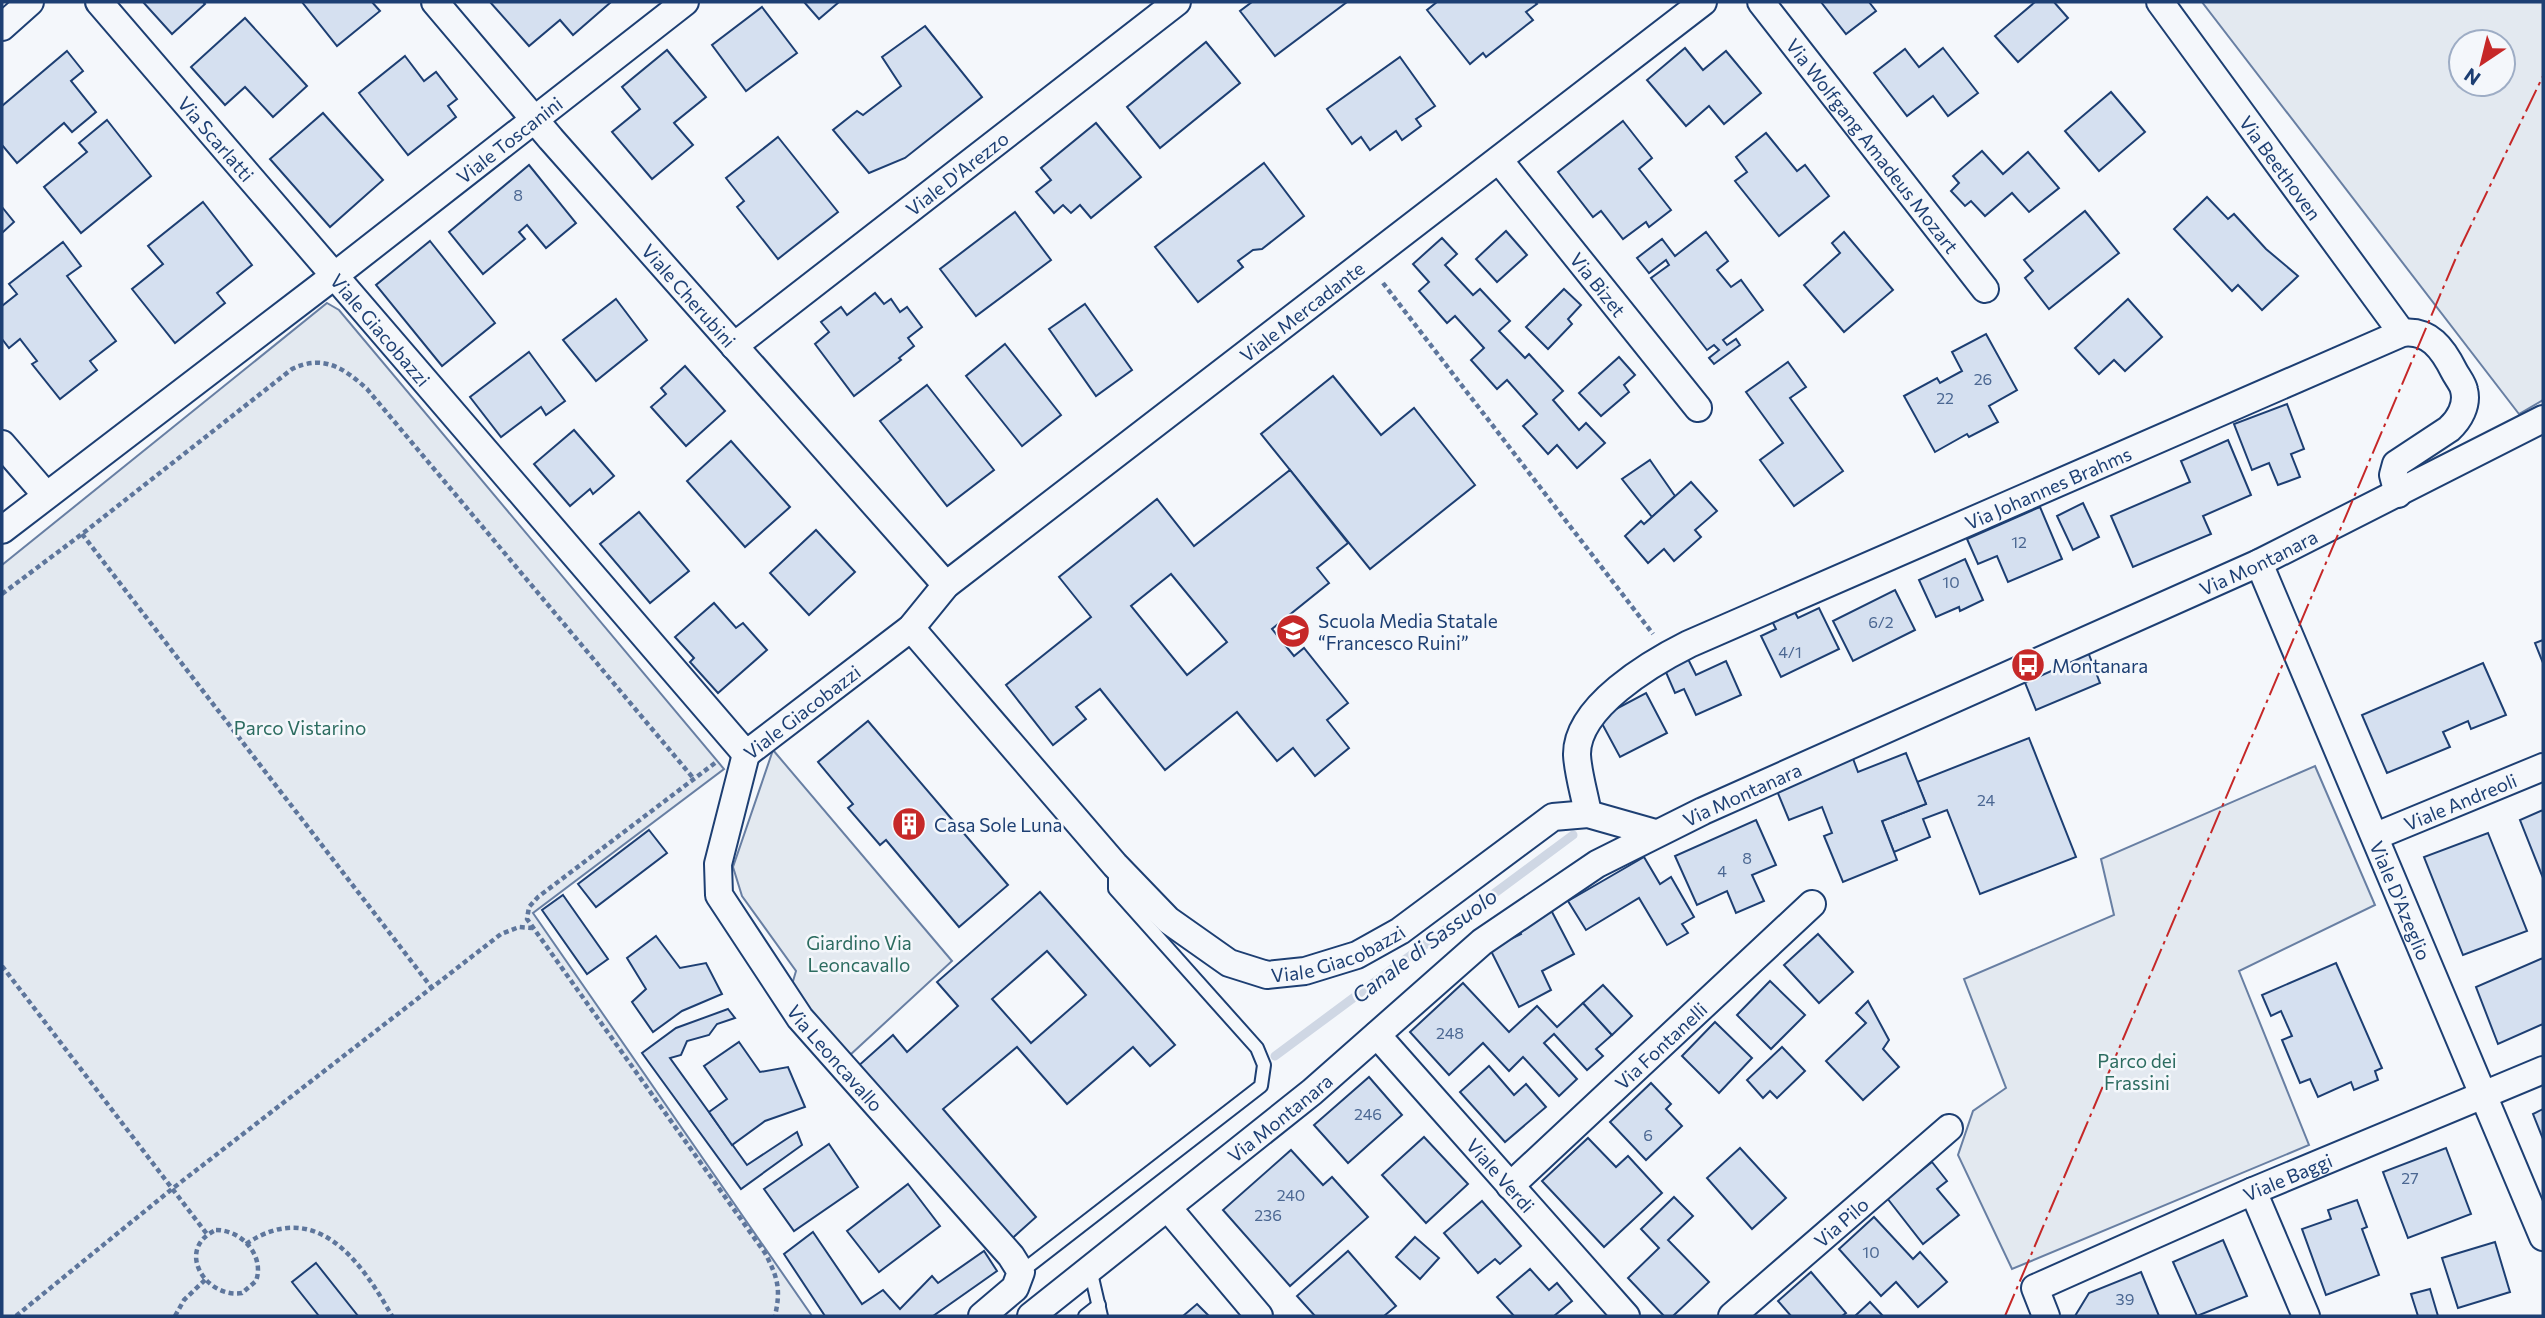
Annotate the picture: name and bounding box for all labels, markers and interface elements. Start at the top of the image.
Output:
north arrow [2447,28,2517,98]
street label: Via Wolfgang Amadeus Mozart [1782,34,1964,258]
text: N [2460,64,2484,91]
street label: Via Scarlatti [173,91,259,186]
street label: Viale Toscanini [452,91,566,188]
street label: Via Beethoven [2235,111,2327,224]
street label: Viale D'Arezzo [901,126,1013,220]
house number: 8 [513,185,523,204]
street label: Viale Cherubini [637,239,741,352]
street label: Via Bizet [1566,247,1631,321]
street label: Viale Mercadante [1235,256,1368,366]
street label: Viale Giacobazzi [326,269,435,390]
house number: 26 [1974,369,1992,388]
house number: 22 [1936,388,1954,407]
street label: Via Johannes Brahms [1961,441,2135,534]
street label: Via Montanara [2196,524,2321,600]
house number: 12 [2011,532,2027,551]
house number: 10 [1942,572,1960,591]
place label: Scuola Media Statale “Francesco Ruini” [1318,609,1498,654]
school or university icon: Scuola Media Statale “Francesco Ruini” [1274,612,1312,650]
house number: 6/2 [1868,612,1894,631]
house number: 4/1 [1778,642,1802,661]
bus stop icon: Montanara [2009,646,2047,684]
place label: Montanara [2052,654,2148,677]
street label: Viale Giacobazzi [739,660,865,763]
park label: Parco Vistarino [234,716,366,739]
street label: Via Montanara [1679,757,1805,831]
street label: Viale Andreoli [2400,768,2520,835]
house number: 24 [1977,790,1995,809]
building icon: Casa Sole Luna [890,805,928,843]
place label: Casa Sole Luna [934,813,1062,836]
street label: Viale D'Azeglio [2366,837,2436,963]
house number: 8 [1742,848,1752,867]
house number: 4 [1717,861,1727,880]
water label: Canale di Sassuolo [1347,882,1501,1008]
street label: Viale Giacobazzi [1270,920,1409,986]
park label: Giardino Via Leoncavallo [806,931,912,976]
street label: Via Fontanelli [1610,997,1711,1094]
street label: Via Leoncavallo [783,1000,888,1116]
house number: 248 [1436,1023,1464,1042]
park label: Parco dei Frassini [2097,1049,2177,1094]
street label: Via Montanara [1223,1068,1337,1167]
house number: 246 [1354,1104,1382,1123]
house number: 6 [1643,1125,1653,1144]
street label: Viale Verdi [1462,1133,1540,1217]
street label: Viale Baggi [2239,1148,2335,1205]
house number: 27 [2401,1168,2419,1187]
house number: 240 [1277,1185,1305,1204]
street label: Via Pilo [1809,1192,1873,1252]
house number: 236 [1254,1205,1282,1224]
house number: 10 [1862,1242,1880,1261]
house number: 39 [2116,1289,2134,1308]

